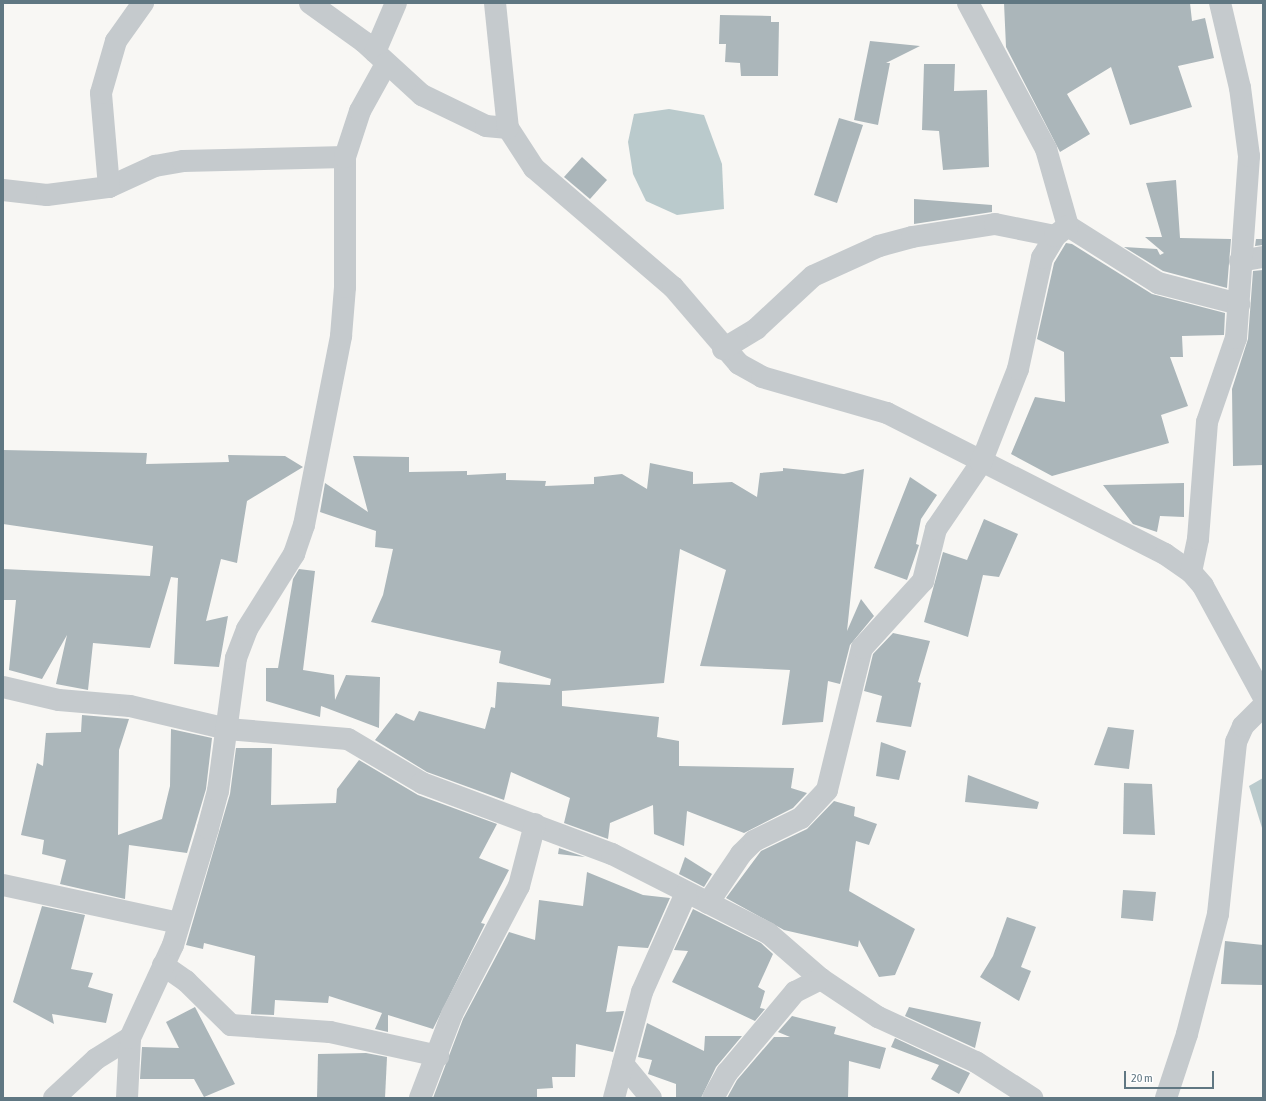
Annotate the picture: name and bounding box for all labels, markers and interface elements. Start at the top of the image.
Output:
scale bar [1126,1063,1216,1089]
text: 20 m [1131,1071,1153,1085]

